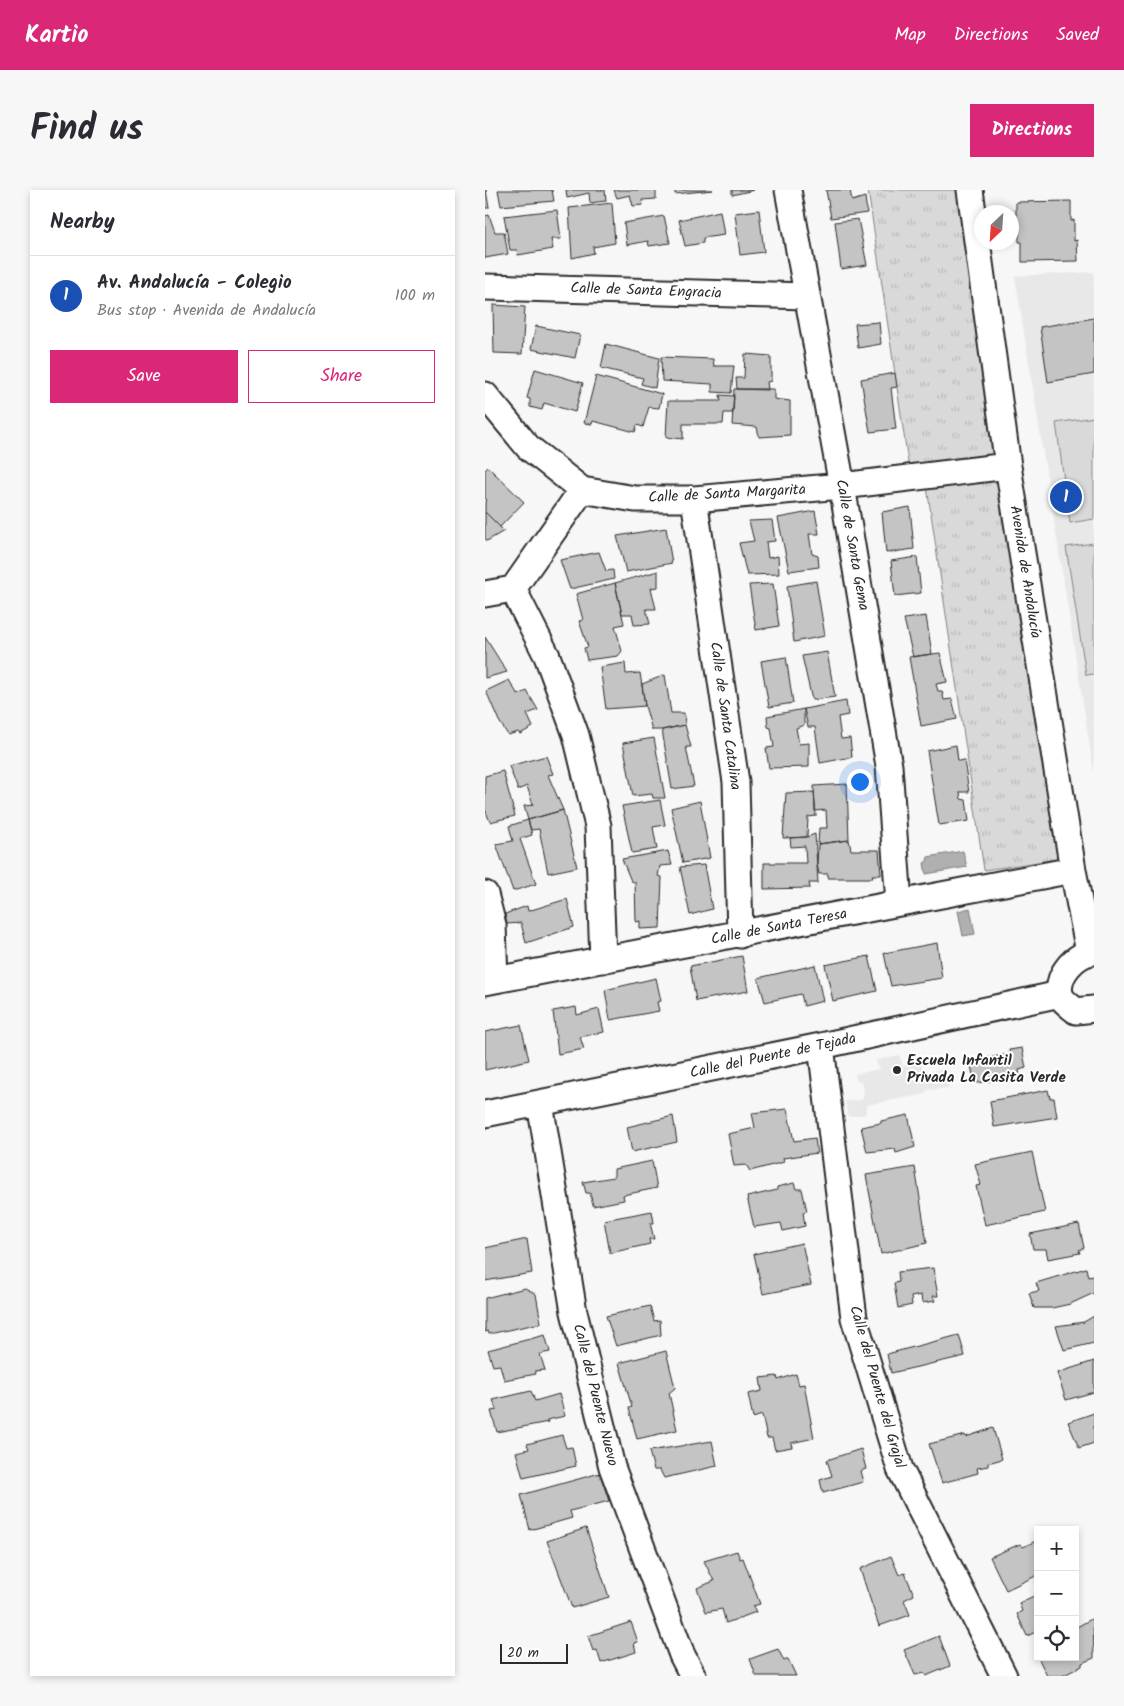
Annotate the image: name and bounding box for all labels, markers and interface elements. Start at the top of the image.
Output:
text: Kartio [25,16,88,55]
text: Map [894,21,926,50]
text: Directions [954,21,1028,50]
text: Saved [1056,21,1099,50]
text: Find us [30,102,143,158]
button: Directions [970,104,1094,157]
north arrow [974,205,1019,250]
text: Nearby [50,206,115,239]
text: Av. Andalucía - Colegio [97,268,292,298]
street label: Calle de Santa Engracia [570,276,722,306]
text: 1 [64,283,68,308]
text: 100 m [395,283,435,308]
text: Bus stop · Avenida de Andalucía [97,298,316,323]
button: Save [50,350,238,403]
button: Share [248,350,435,403]
street label: Calle de Santa Gema [829,477,875,613]
street label: Calle de Santa Margarita [648,478,806,510]
pin: 1 [1050,478,1082,516]
street label: Avenida de Andalucía [1003,504,1047,640]
street label: Calle de Santa Catalina [703,640,747,792]
your location [847,769,873,795]
street label: Calle de Santa Teresa [709,902,849,952]
street label: Calle del Puente de Tejada [688,1027,858,1085]
place label: Escuela Infantil Privada La Casita Verde [907,1049,1066,1090]
marker: Escuela Infantil Privada La Casita Verde [891,1064,903,1076]
street label: Calle del Puente del Grajal [842,1303,912,1472]
street label: Calle del Puente Nuevo [566,1321,624,1469]
map controls [1034,1526,1079,1661]
button: + [1034,1526,1079,1571]
button: − [1034,1571,1079,1616]
button: locate [1034,1616,1079,1661]
scale bar [500,1641,567,1664]
text: 20 m [507,1642,539,1664]

